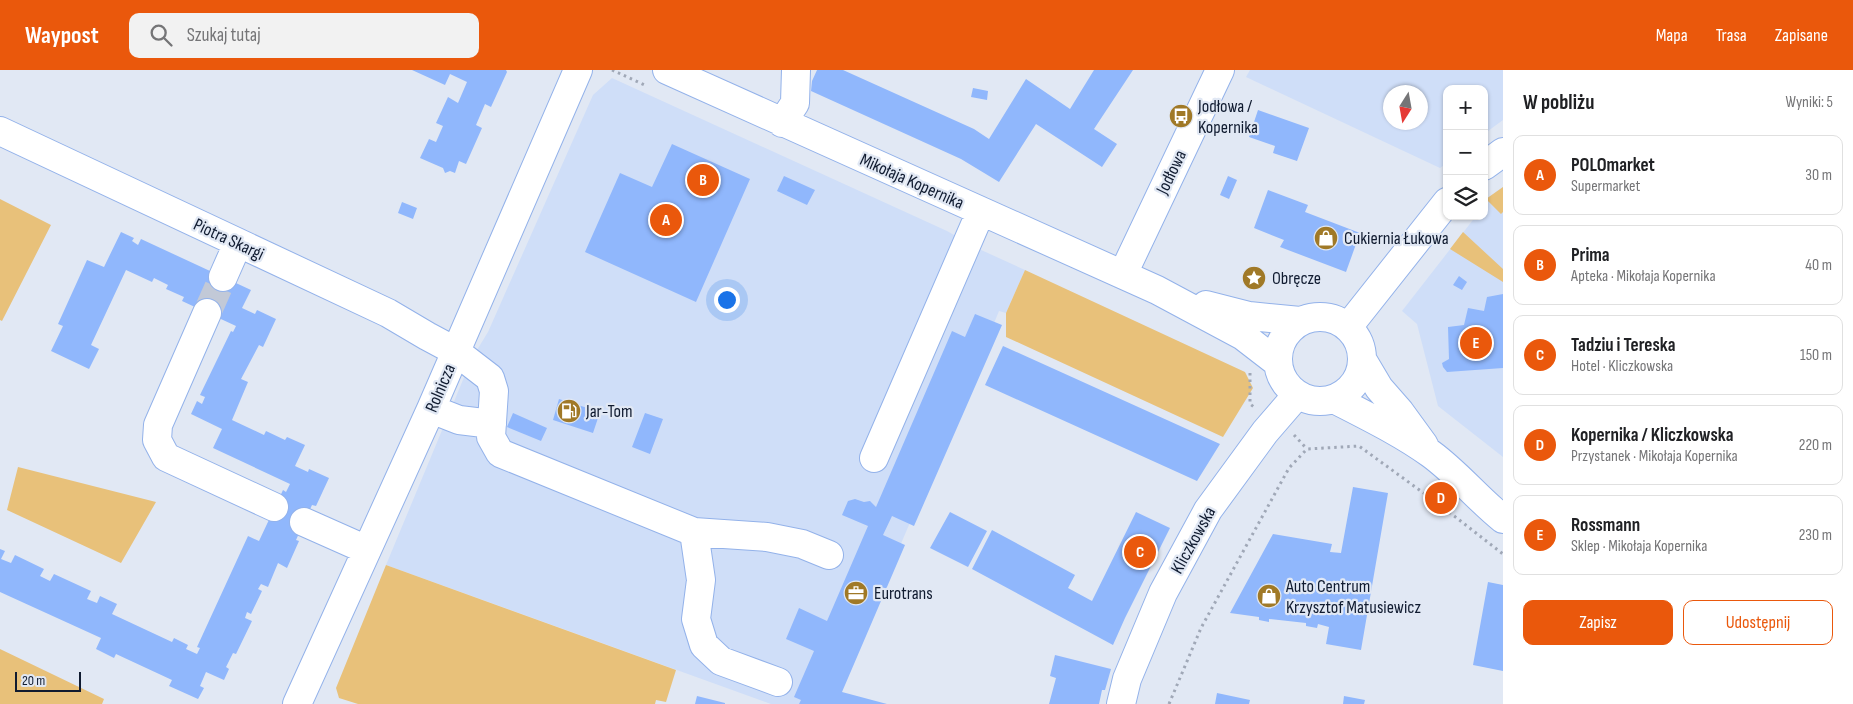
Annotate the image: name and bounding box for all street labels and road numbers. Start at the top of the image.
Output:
street label: Jodłowa [1151,147,1191,198]
street label: Mikołaja Kopernika [857,149,967,214]
street label: Piotra Skargi [190,214,267,265]
street label: Rolnicza [421,361,460,416]
street label: Kliczkowska [1167,503,1220,577]

